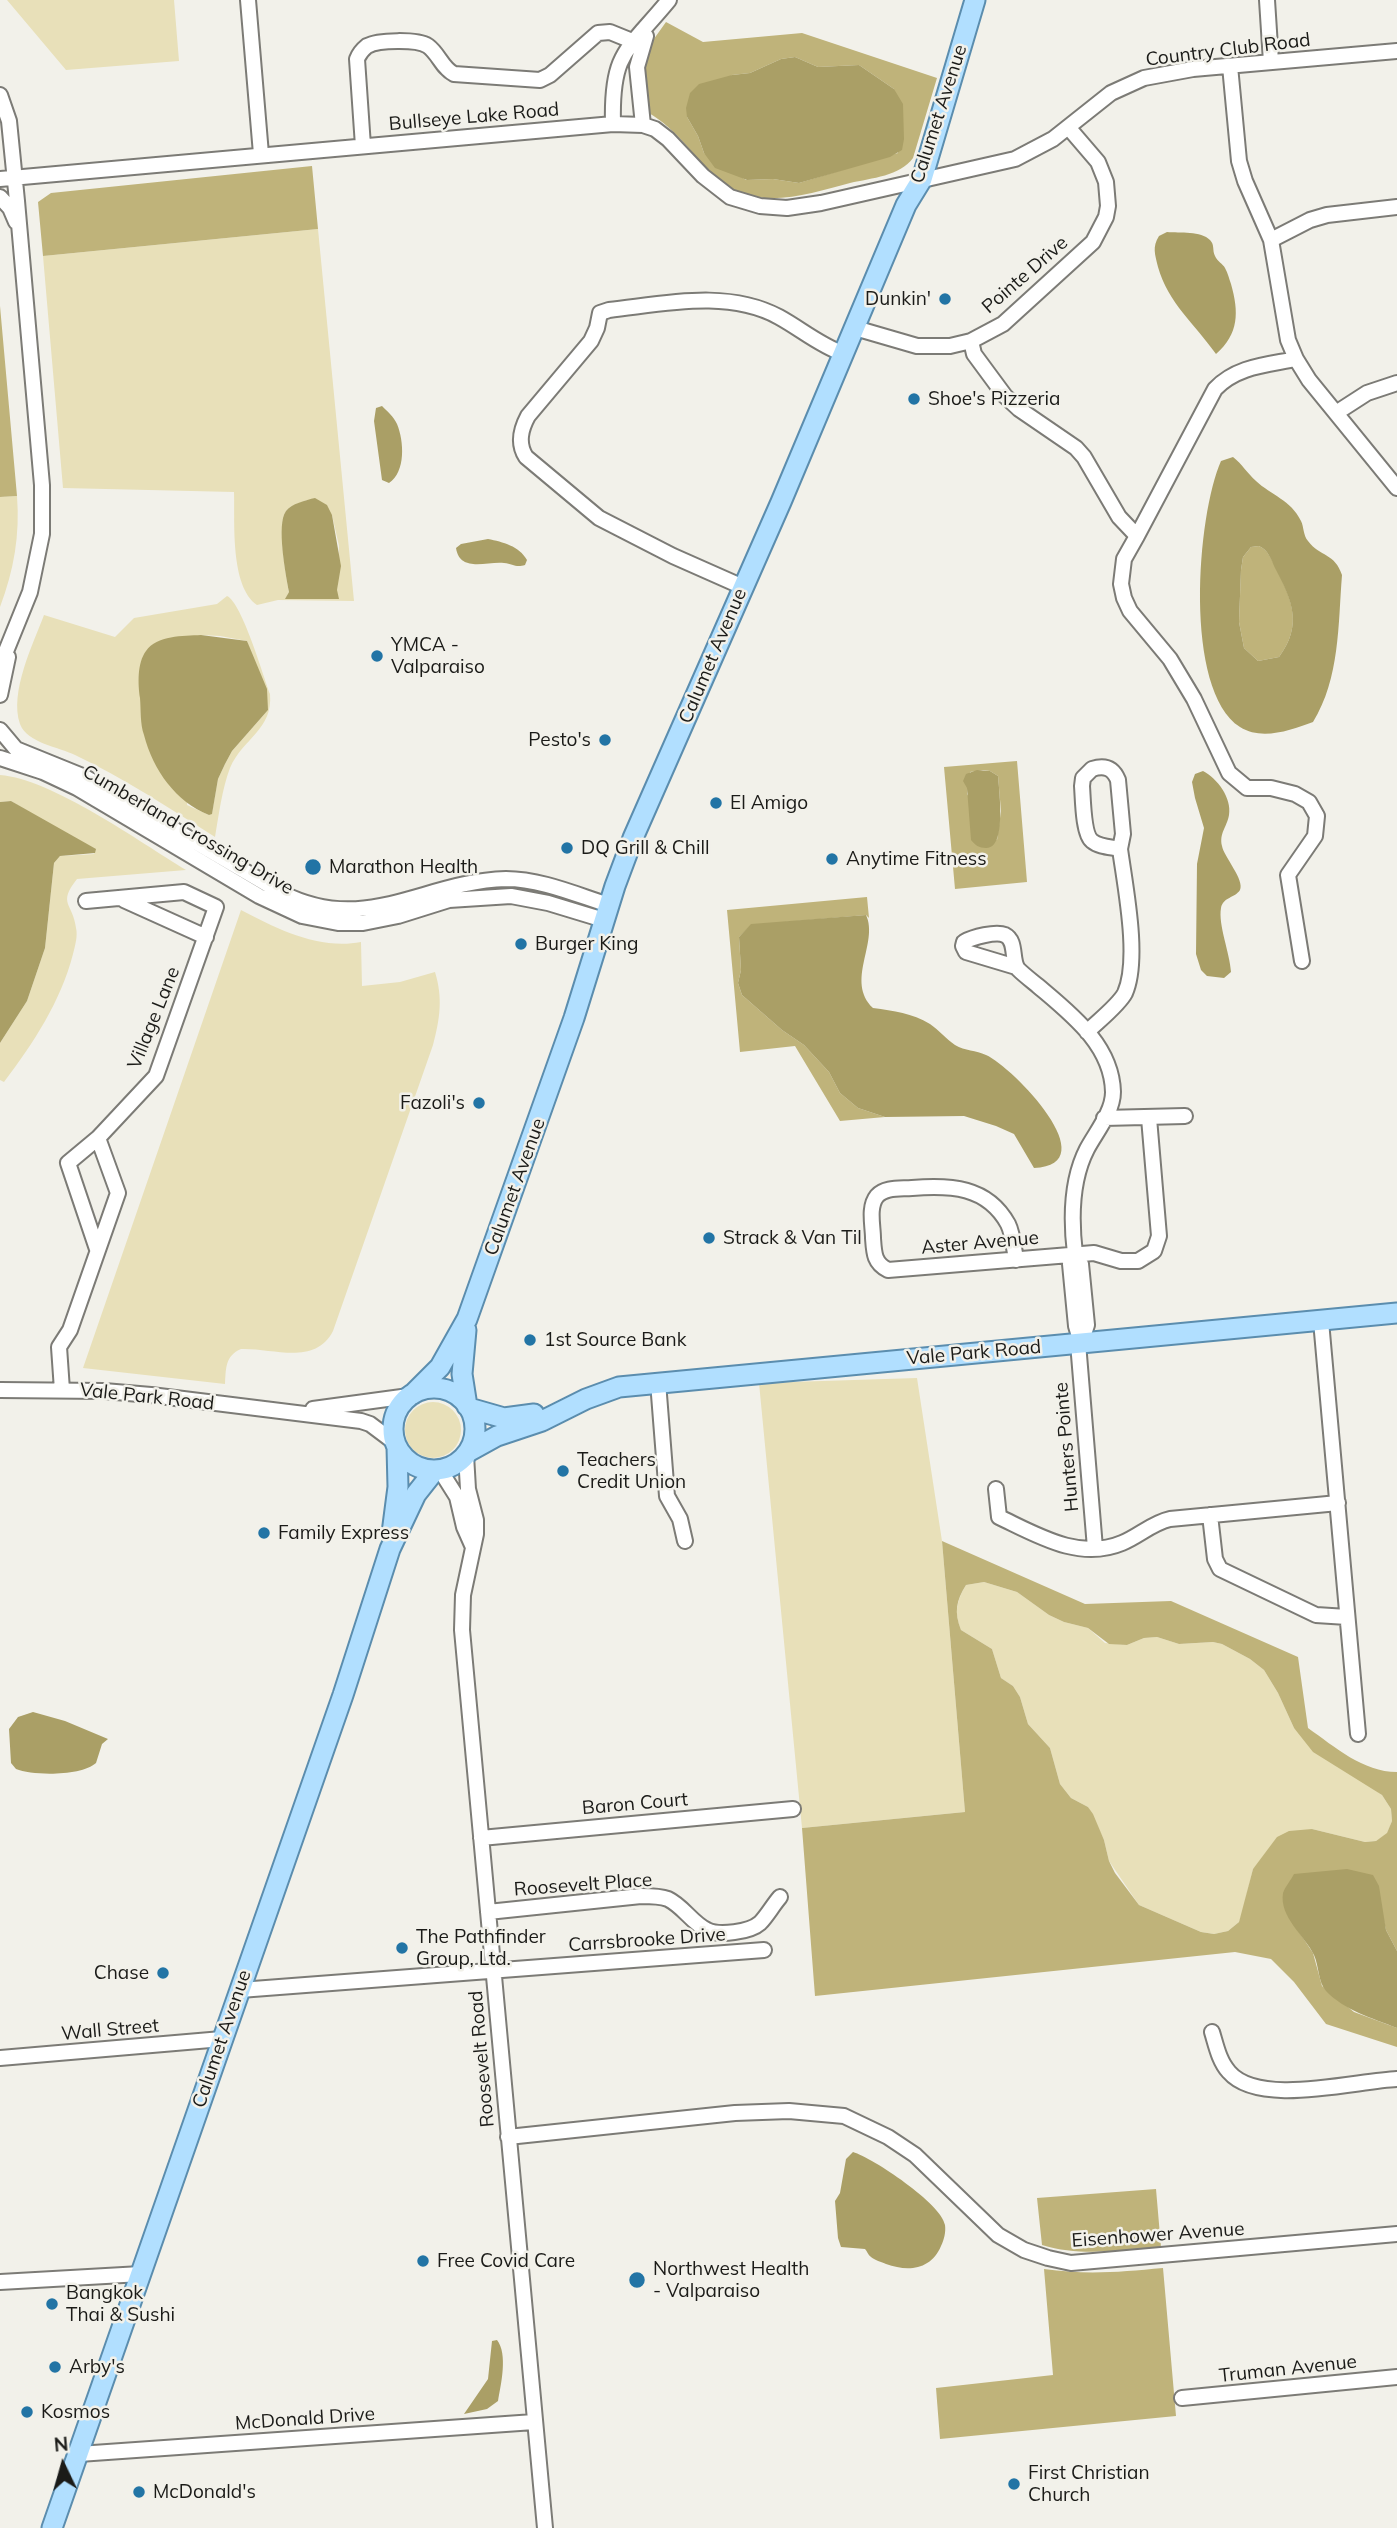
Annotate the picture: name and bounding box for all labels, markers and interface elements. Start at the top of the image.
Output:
street label: Country Club Road [1144,29,1312,71]
street label: Calumet Avenue [906,42,972,186]
street label: Bullseye Lake Road [388,98,560,136]
street label: Pointe Drive [977,232,1073,318]
place label: Dunkin' [865,288,931,310]
marker: Dunkin' [937,291,953,307]
place label: Shoe's Pizzeria [928,388,1060,410]
marker: Shoe's Pizzeria [906,391,922,407]
street label: Calumet Avenue [674,585,752,727]
place label: YMCA - Valparaiso [391,634,485,678]
marker: YMCA - Valparaiso [369,648,385,664]
place label: Pesto's [528,729,591,751]
marker: Pesto's [597,732,613,748]
street label: Cumberland Crossing Drive [78,760,298,900]
place label: El Amigo [730,792,808,814]
marker: El Amigo [708,795,724,811]
place label: DQ Grill & Chill [581,837,710,859]
marker: DQ Grill & Chill [559,840,575,856]
place label: Anytime Fitness [846,848,987,870]
marker: Anytime Fitness [824,851,840,867]
place label: Marathon Health [329,856,478,878]
marker: Marathon Health [303,857,323,877]
place label: Burger King [535,933,638,955]
marker: Burger King [513,936,529,952]
street label: Village Lane [123,964,185,1072]
place label: Fazoli's [400,1092,465,1114]
marker: Fazoli's [471,1095,487,1111]
street label: Calumet Avenue [480,1115,550,1259]
street label: Aster Avenue [920,1226,1040,1260]
place label: Strack & Van Til [723,1227,862,1249]
marker: Strack & Van Til [701,1230,717,1246]
place label: 1st Source Bank [544,1329,687,1351]
marker: 1st Source Bank [522,1332,538,1348]
street label: Vale Park Road [906,1336,1042,1370]
street label: Vale Park Road [79,1379,215,1415]
street label: Hunters Pointe [1050,1381,1084,1513]
place label: Teachers Credit Union [577,1449,686,1493]
marker: Teachers Credit Union [555,1463,571,1479]
place label: Family Express [278,1522,409,1544]
marker: Family Express [256,1525,272,1541]
street label: Baron Court [581,1788,689,1820]
street label: Roosevelt Place [513,1869,653,1901]
street label: Carrsbrooke Drive [567,1923,727,1957]
place label: The Pathfinder Group, Ltd. [416,1926,546,1970]
marker: The Pathfinder Group, Ltd. [394,1940,410,1956]
place label: Chase [94,1962,149,1984]
marker: Chase [155,1965,171,1981]
street label: Calumet Avenue [188,1967,256,2111]
street label: Roosevelt Road [465,1990,499,2128]
street label: Wall Street [60,2014,160,2046]
street label: Eisenhower Avenue [1071,2218,1245,2252]
place label: Free Covid Care [437,2250,575,2272]
marker: Free Covid Care [415,2253,431,2269]
place label: Northwest Health - Valparaiso [653,2258,809,2302]
marker: Northwest Health - Valparaiso [627,2270,647,2290]
place label: Bangkok Thai & Sushi [66,2282,175,2326]
marker: Bangkok Thai & Sushi [44,2296,60,2312]
street label: Truman Avenue [1218,2350,1358,2388]
place label: Arby's [69,2356,125,2378]
marker: Arby's [47,2359,63,2375]
place label: Kosmos [41,2401,110,2423]
street label: McDonald Drive [234,2403,376,2435]
marker: Kosmos [19,2404,35,2420]
north arrow [28,2430,98,2500]
text: N [53,2432,69,2457]
place label: First Christian Church [1028,2462,1150,2506]
marker: First Christian Church [1006,2476,1022,2492]
place label: McDonald's [153,2481,256,2503]
marker: McDonald's [131,2484,147,2500]

